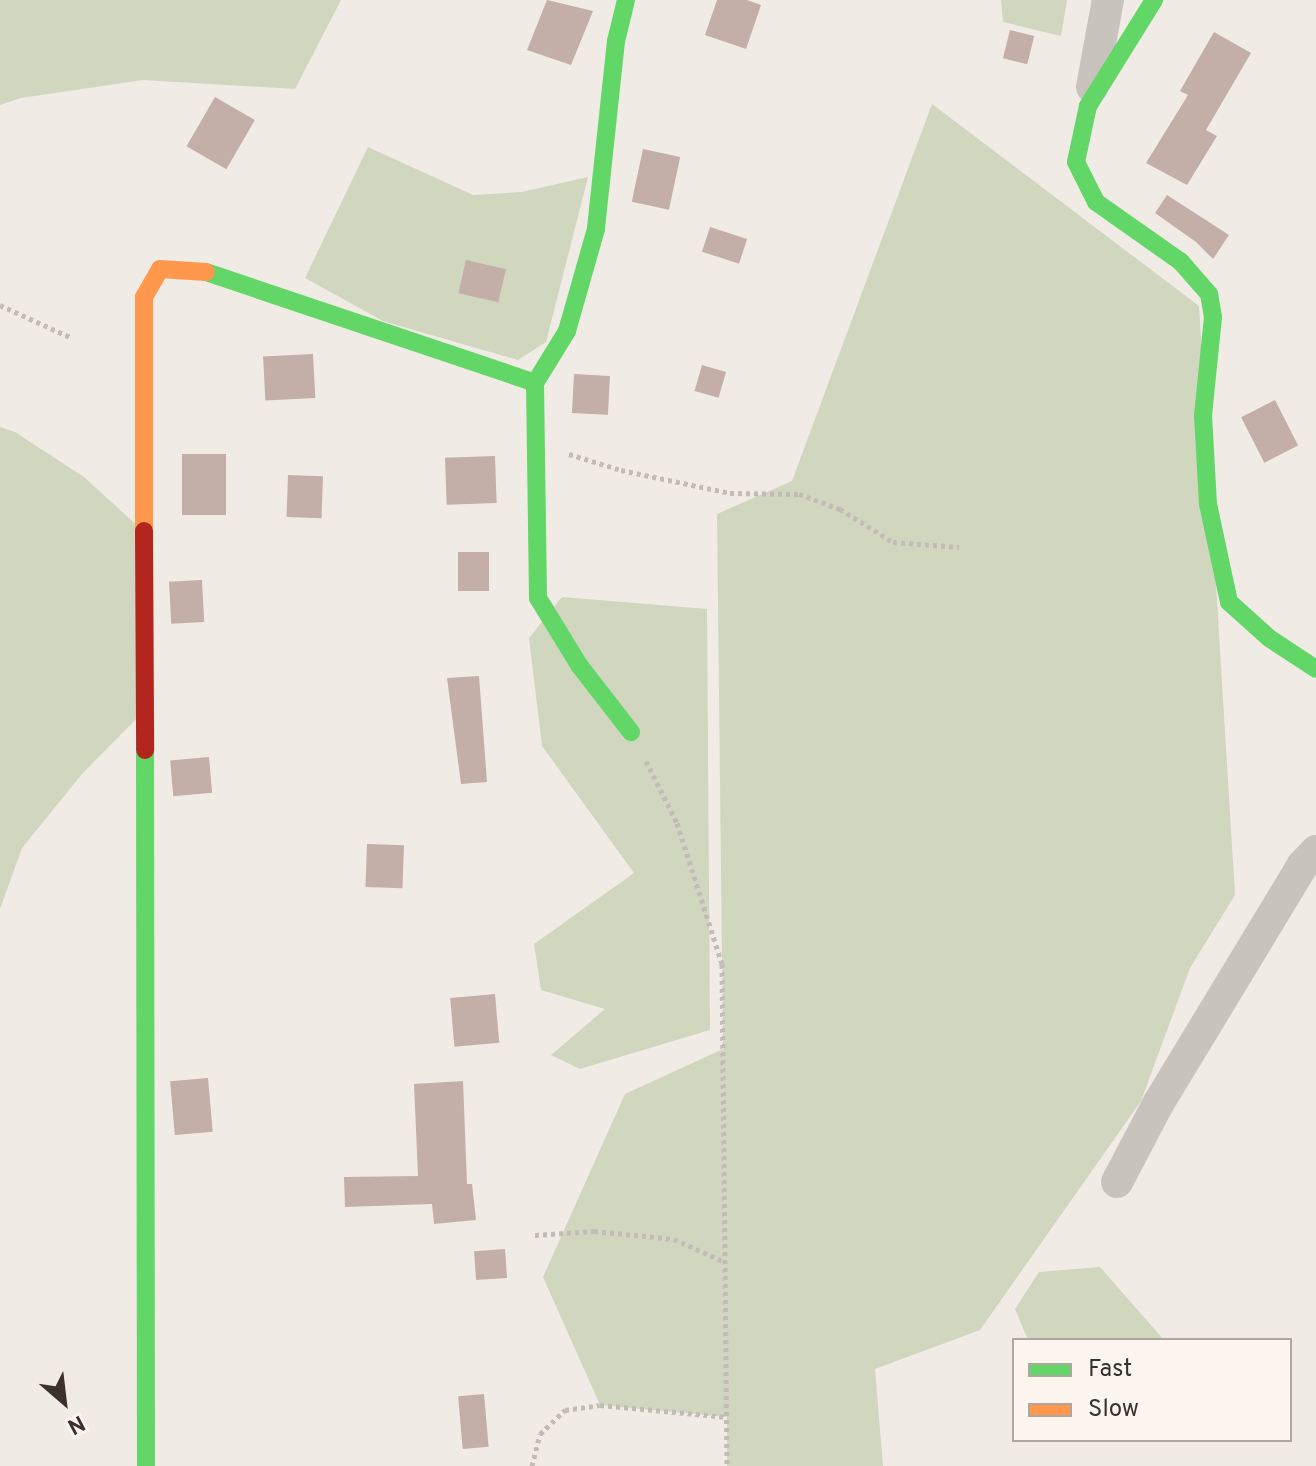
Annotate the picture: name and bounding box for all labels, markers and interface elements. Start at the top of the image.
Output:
legend [1012,1338,1292,1442]
text: Fast [1088,1355,1132,1385]
north arrow [24,1362,104,1442]
text: Slow [1088,1395,1139,1425]
text: N [62,1408,89,1439]

